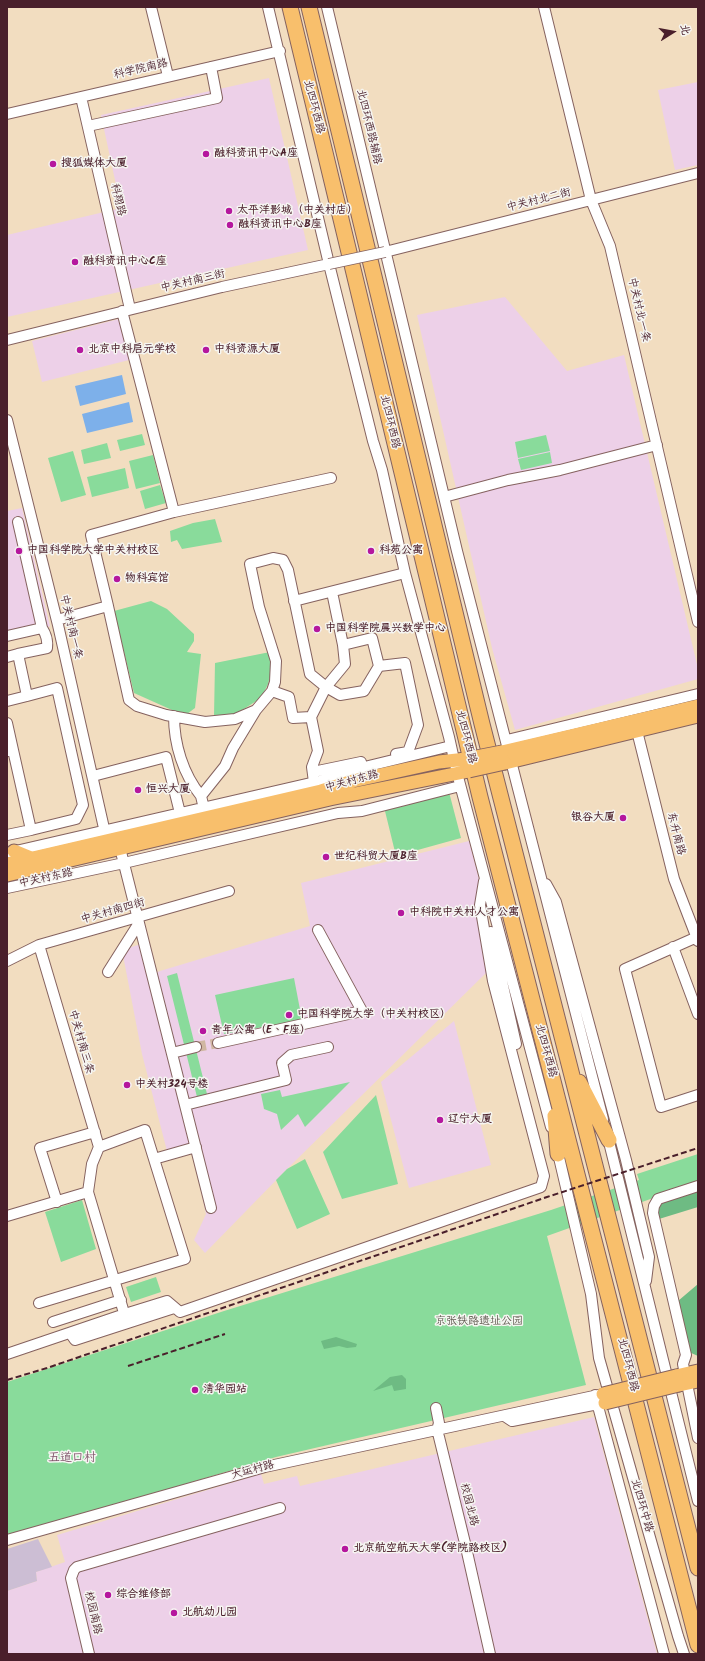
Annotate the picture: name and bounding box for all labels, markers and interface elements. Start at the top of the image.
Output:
north arrow [653,12,693,52]
text: 北 [675,23,695,37]
street label: 科学院南路 [113,57,169,83]
street label: 北四环西路 [300,79,326,135]
street label: 北四环西路辅路 [353,88,383,166]
place label: 融科资讯中心A座 [214,147,298,161]
marker: 融科资讯中心A座 [201,149,211,159]
place label: 搜狐媒体大厦 [61,157,127,171]
marker: 搜狐媒体大厦 [48,159,58,169]
street label: 科翔路 [107,182,127,218]
street label: 中关村北二街 [505,187,573,215]
place label: 太平洋影城（中关村店） [237,204,358,218]
marker: 太平洋影城（中关村店） [224,206,234,216]
place label: 融科资讯中心B座 [238,218,322,232]
marker: 融科资讯中心B座 [225,220,235,230]
place label: 融科资讯中心C座 [83,255,167,269]
marker: 融科资讯中心C座 [70,257,80,267]
street label: 中关村南三街 [159,268,227,296]
street label: 中关村北一条 [624,276,652,344]
place label: 北京中科启元学校 [88,343,176,357]
place label: 中科资源大厦 [214,343,280,357]
marker: 北京中科启元学校 [75,345,85,355]
marker: 中科资源大厦 [201,345,211,355]
street label: 北四环西路 [376,394,402,450]
place label: 中国科学院大学中关村校区 [27,544,159,558]
place label: 科苑公寓 [379,544,423,558]
marker: 中国科学院大学中关村校区 [14,546,24,556]
marker: 科苑公寓 [366,546,376,556]
place label: 物科宾馆 [125,572,169,586]
marker: 物科宾馆 [112,574,122,584]
street label: 中关村南一条 [56,593,84,661]
place label: 中国科学院晨兴数学中心 [325,622,446,636]
marker: 中国科学院晨兴数学中心 [312,624,322,634]
street label: 北四环西路 [452,709,478,765]
street label: 中关村东路 [324,769,380,795]
place label: 恒兴大厦 [146,783,190,797]
marker: 恒兴大厦 [133,785,143,795]
place label: 银谷大厦 [571,811,615,825]
street label: 东升南路 [663,811,687,857]
marker: 银谷大厦 [618,813,628,823]
place label: 世纪科贸大厦B座 [334,850,418,864]
marker: 世纪科贸大厦B座 [321,852,331,862]
street label: 中关村东路 [18,867,74,891]
street label: 中关村南四街 [79,897,147,927]
place label: 中科院中关村人才公寓 [409,906,519,920]
marker: 中科院中关村人才公寓 [396,908,406,918]
street label: 中关村南三条 [65,1008,95,1076]
place label: 中国科学院大学（中关村校区） [297,1008,451,1022]
marker: 中国科学院大学（中关村校区） [284,1010,294,1020]
street label: 北四环西路 [532,1023,558,1079]
place label: 青年公寓（E、F座） [211,1024,311,1038]
marker: 青年公寓（E、F座） [198,1026,208,1036]
place label: 中关村324号楼 [135,1078,208,1092]
marker: 中关村324号楼 [122,1080,132,1090]
place label: 辽宁大厦 [448,1113,492,1127]
marker: 辽宁大厦 [435,1115,445,1125]
park label: 京张铁路遗址公园 [435,1315,523,1329]
street label: 北四环西路 [614,1337,640,1393]
place label: 清华园站 [203,1383,247,1397]
marker: 清华园站 [190,1385,200,1395]
district label: 五道口村 [48,1452,96,1466]
street label: 大运村路 [230,1459,276,1483]
street label: 北四环中路 [627,1478,655,1534]
street label: 校园北路 [456,1482,480,1528]
place label: 北京航空航天大学(学院路校区) [353,1542,507,1556]
marker: 北京航空航天大学(学院路校区) [340,1544,350,1554]
place label: 综合维修部 [116,1588,171,1602]
street label: 校园南路 [81,1590,103,1636]
marker: 综合维修部 [103,1590,113,1600]
place label: 北航幼儿园 [182,1606,237,1620]
marker: 北航幼儿园 [169,1608,179,1618]

